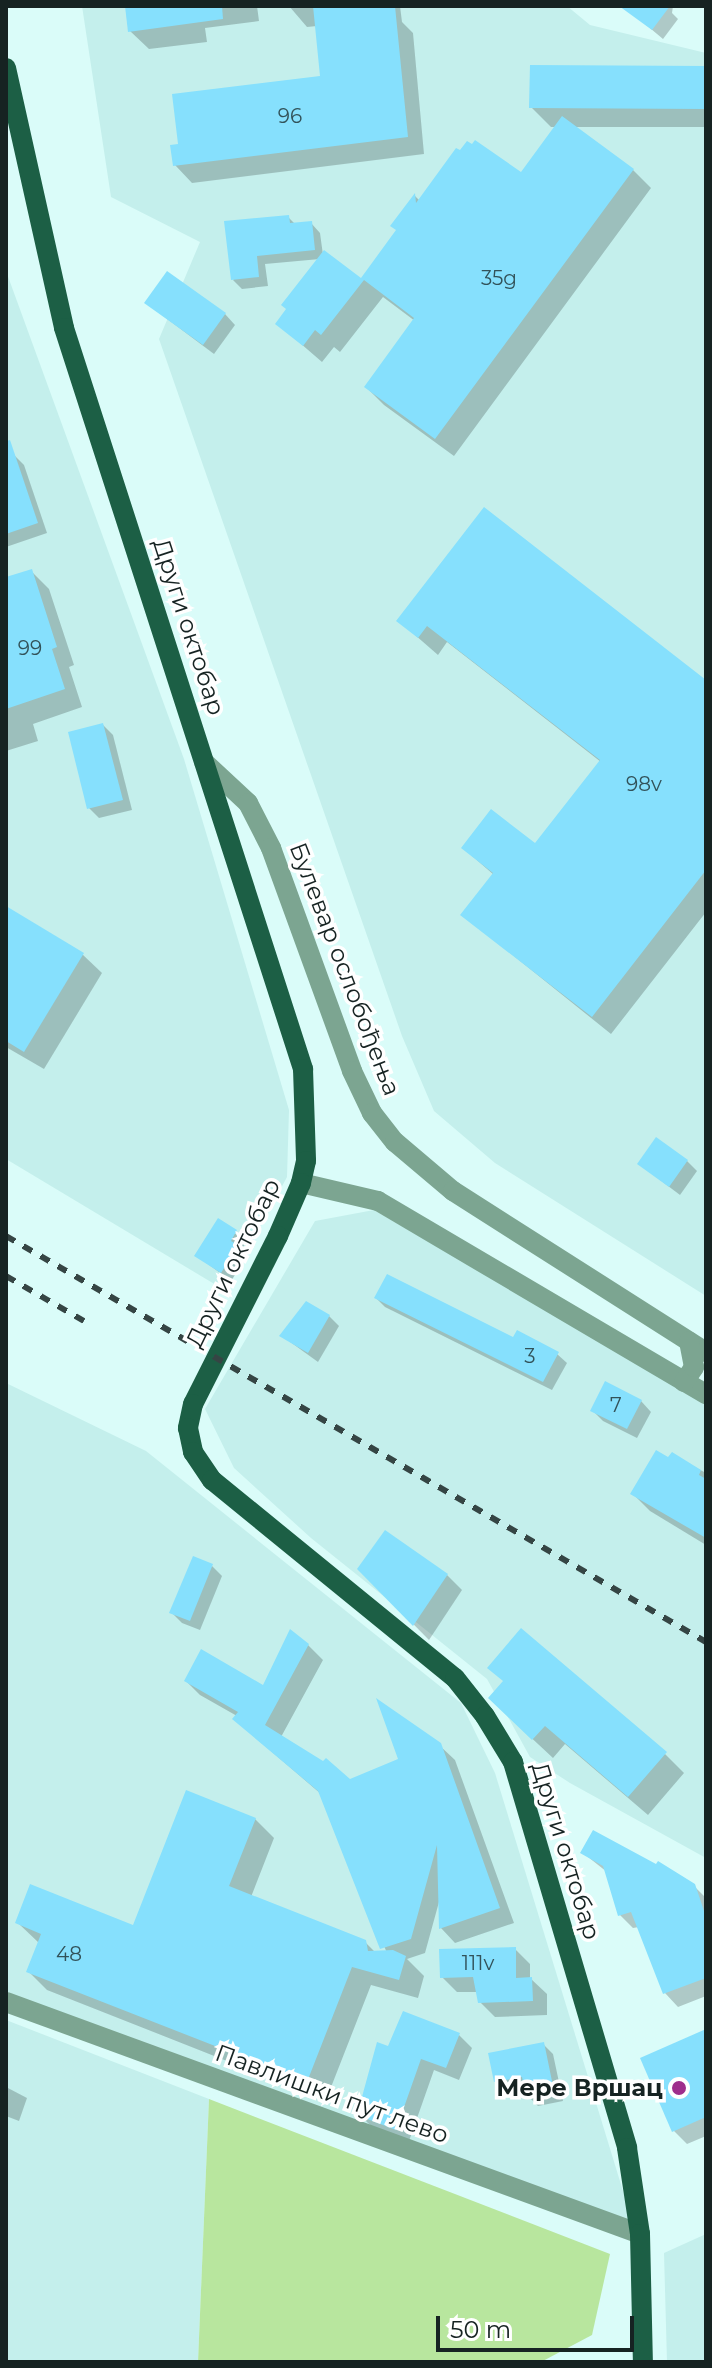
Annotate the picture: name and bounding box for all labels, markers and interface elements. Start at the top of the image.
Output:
house number: 96 [278,104,302,128]
house number: 35g [481,266,517,290]
street label: Други октобар [147,535,231,719]
house number: 99 [18,636,42,660]
house number: 98v [626,772,662,796]
street label: Булевар ослобођења [283,838,407,1100]
street label: Други октобар [180,1174,286,1352]
house number: 3 [524,1344,536,1368]
house number: 7 [610,1393,622,1417]
street label: Други октобар [525,1759,607,1943]
house number: 48 [56,1942,82,1966]
house number: 111v [462,1951,494,1975]
street label: Павлишки пут лево [211,2038,453,2150]
place label: Мере Вршац [496,2074,663,2102]
marker: Мере Вршац [670,2079,688,2097]
scale bar [440,2300,638,2350]
text: 50 m [450,2315,511,2344]

